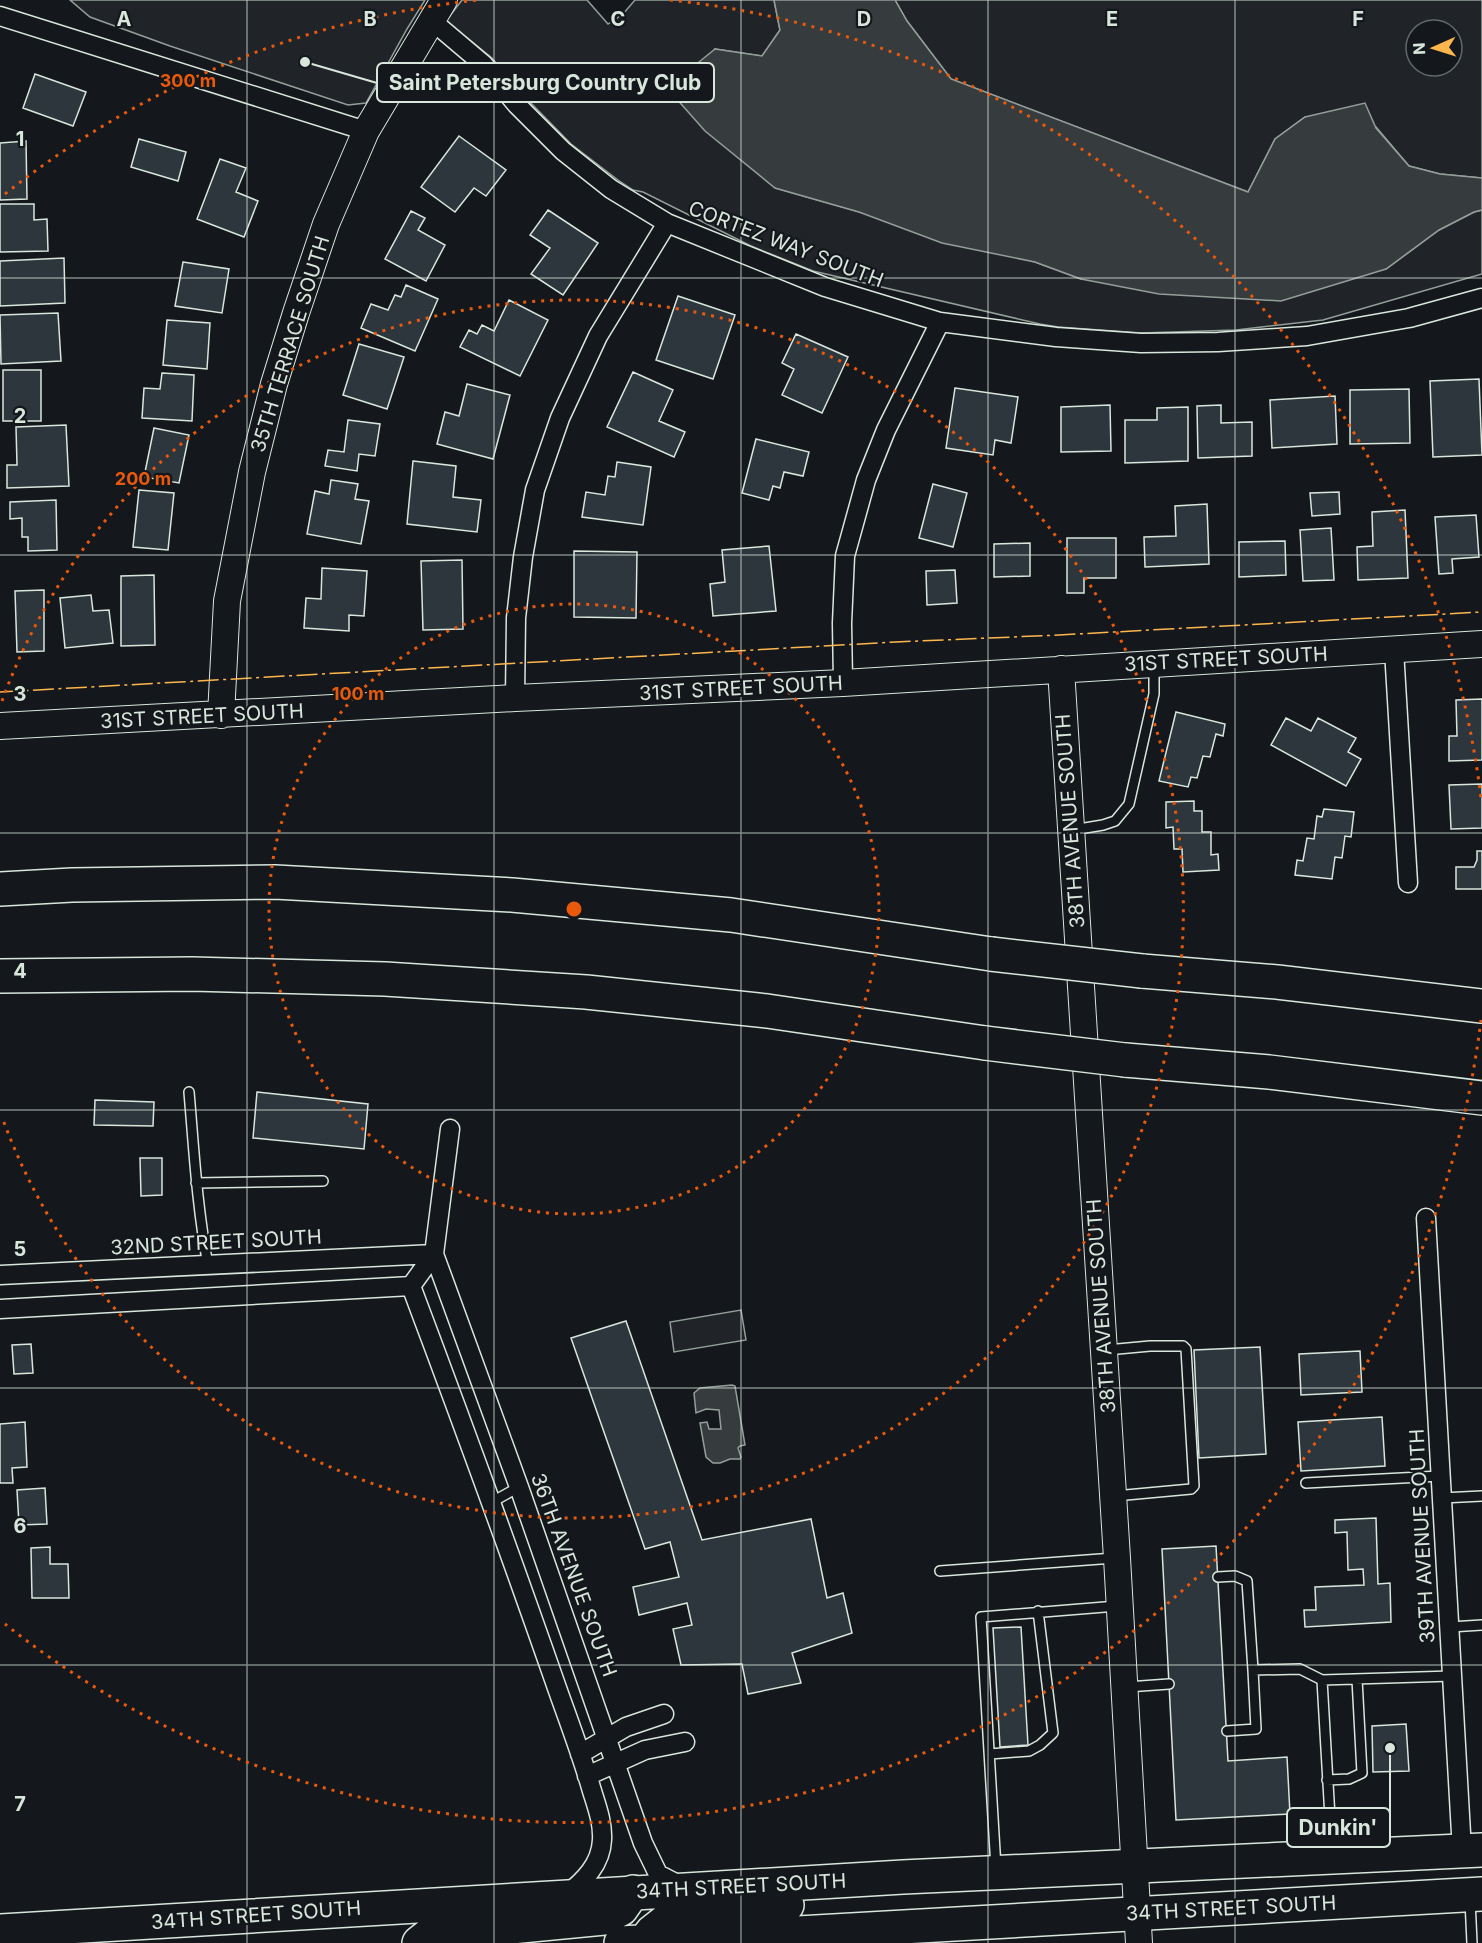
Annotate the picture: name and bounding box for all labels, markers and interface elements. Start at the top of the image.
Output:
text: A [117,7,132,31]
text: B [363,7,377,31]
text: C [611,7,625,31]
text: D [857,7,871,31]
text: E [1106,7,1118,31]
text: F [1352,7,1364,31]
north arrow [1404,18,1464,78]
text: N [1409,42,1429,55]
callout: Saint Petersburg Country Club [377,63,714,102]
text: 300 m [160,70,216,91]
text: Saint Petersburg Country Club [389,70,701,95]
text: 1 [16,127,24,151]
street label: CORTEZ WAY SOUTH [685,196,887,292]
street label: 35TH TERRACE SOUTH [246,233,334,455]
text: 2 [14,404,26,428]
text: 200 m [115,468,171,489]
street label: 31ST STREET SOUTH [1124,642,1328,676]
street label: 31ST STREET SOUTH [639,671,843,705]
text: 3 [14,682,26,706]
text: 100 m [332,683,384,704]
street label: 31ST STREET SOUTH [100,699,304,733]
street label: 38TH AVENUE SOUTH [1051,713,1089,929]
centre of rings [564,899,584,919]
text: 4 [13,959,27,983]
street label: 38TH AVENUE SOUTH [1082,1198,1120,1414]
street label: 32ND STREET SOUTH [110,1224,322,1260]
text: 5 [14,1237,26,1261]
street label: 39TH AVENUE SOUTH [1404,1428,1440,1644]
street label: 36TH AVENUE SOUTH [526,1470,622,1680]
text: 6 [14,1514,27,1538]
text: 7 [14,1792,26,1816]
callout: Dunkin' [1287,1808,1390,1847]
text: Dunkin' [1299,1815,1377,1840]
street label: 34TH STREET SOUTH [635,1869,847,1903]
street label: 34TH STREET SOUTH [1125,1891,1337,1925]
street label: 34TH STREET SOUTH [150,1896,362,1934]

